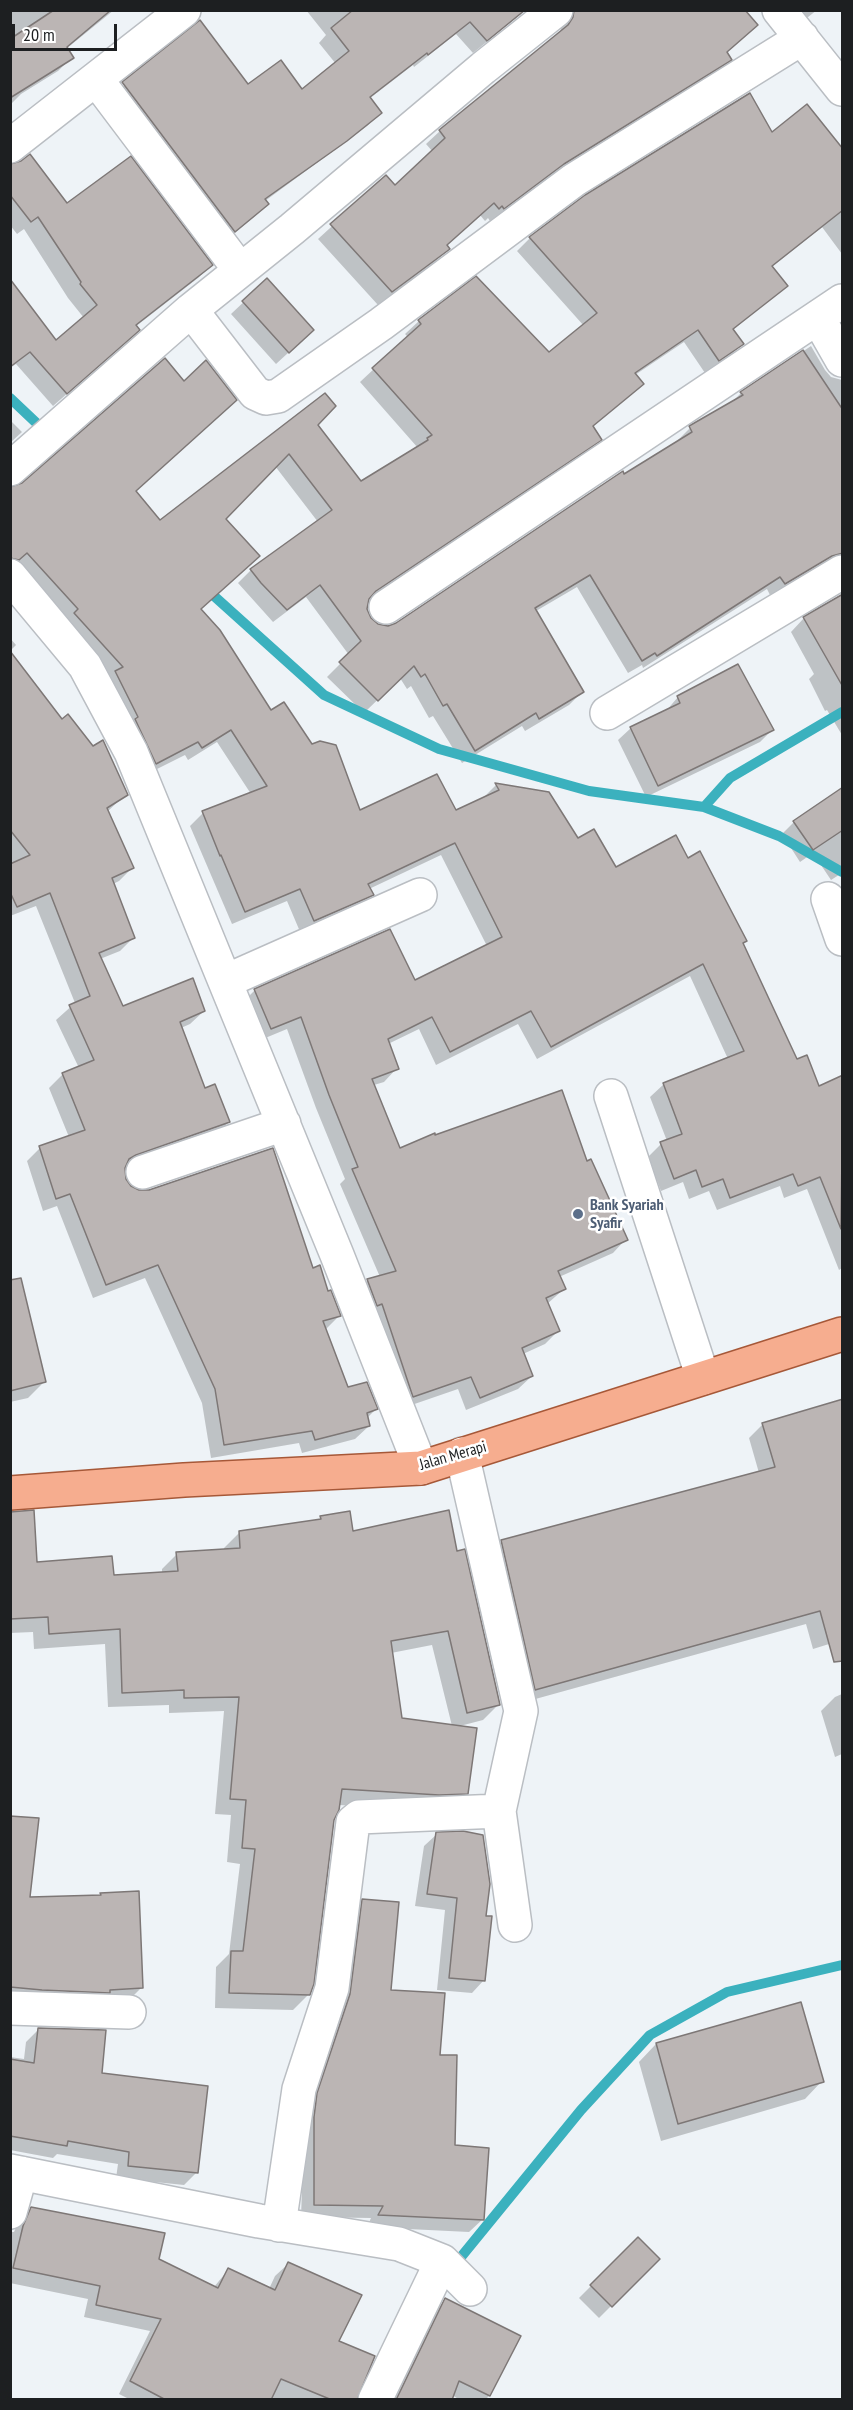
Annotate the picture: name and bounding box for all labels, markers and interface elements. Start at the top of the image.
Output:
scale bar [15,12,120,50]
text: 20 m [23,23,55,46]
place label: Bank Syariah Syafir [590,1195,664,1233]
marker: Bank Syariah Syafir [571,1207,585,1221]
street label: Jalan Merapi [417,1437,489,1475]

